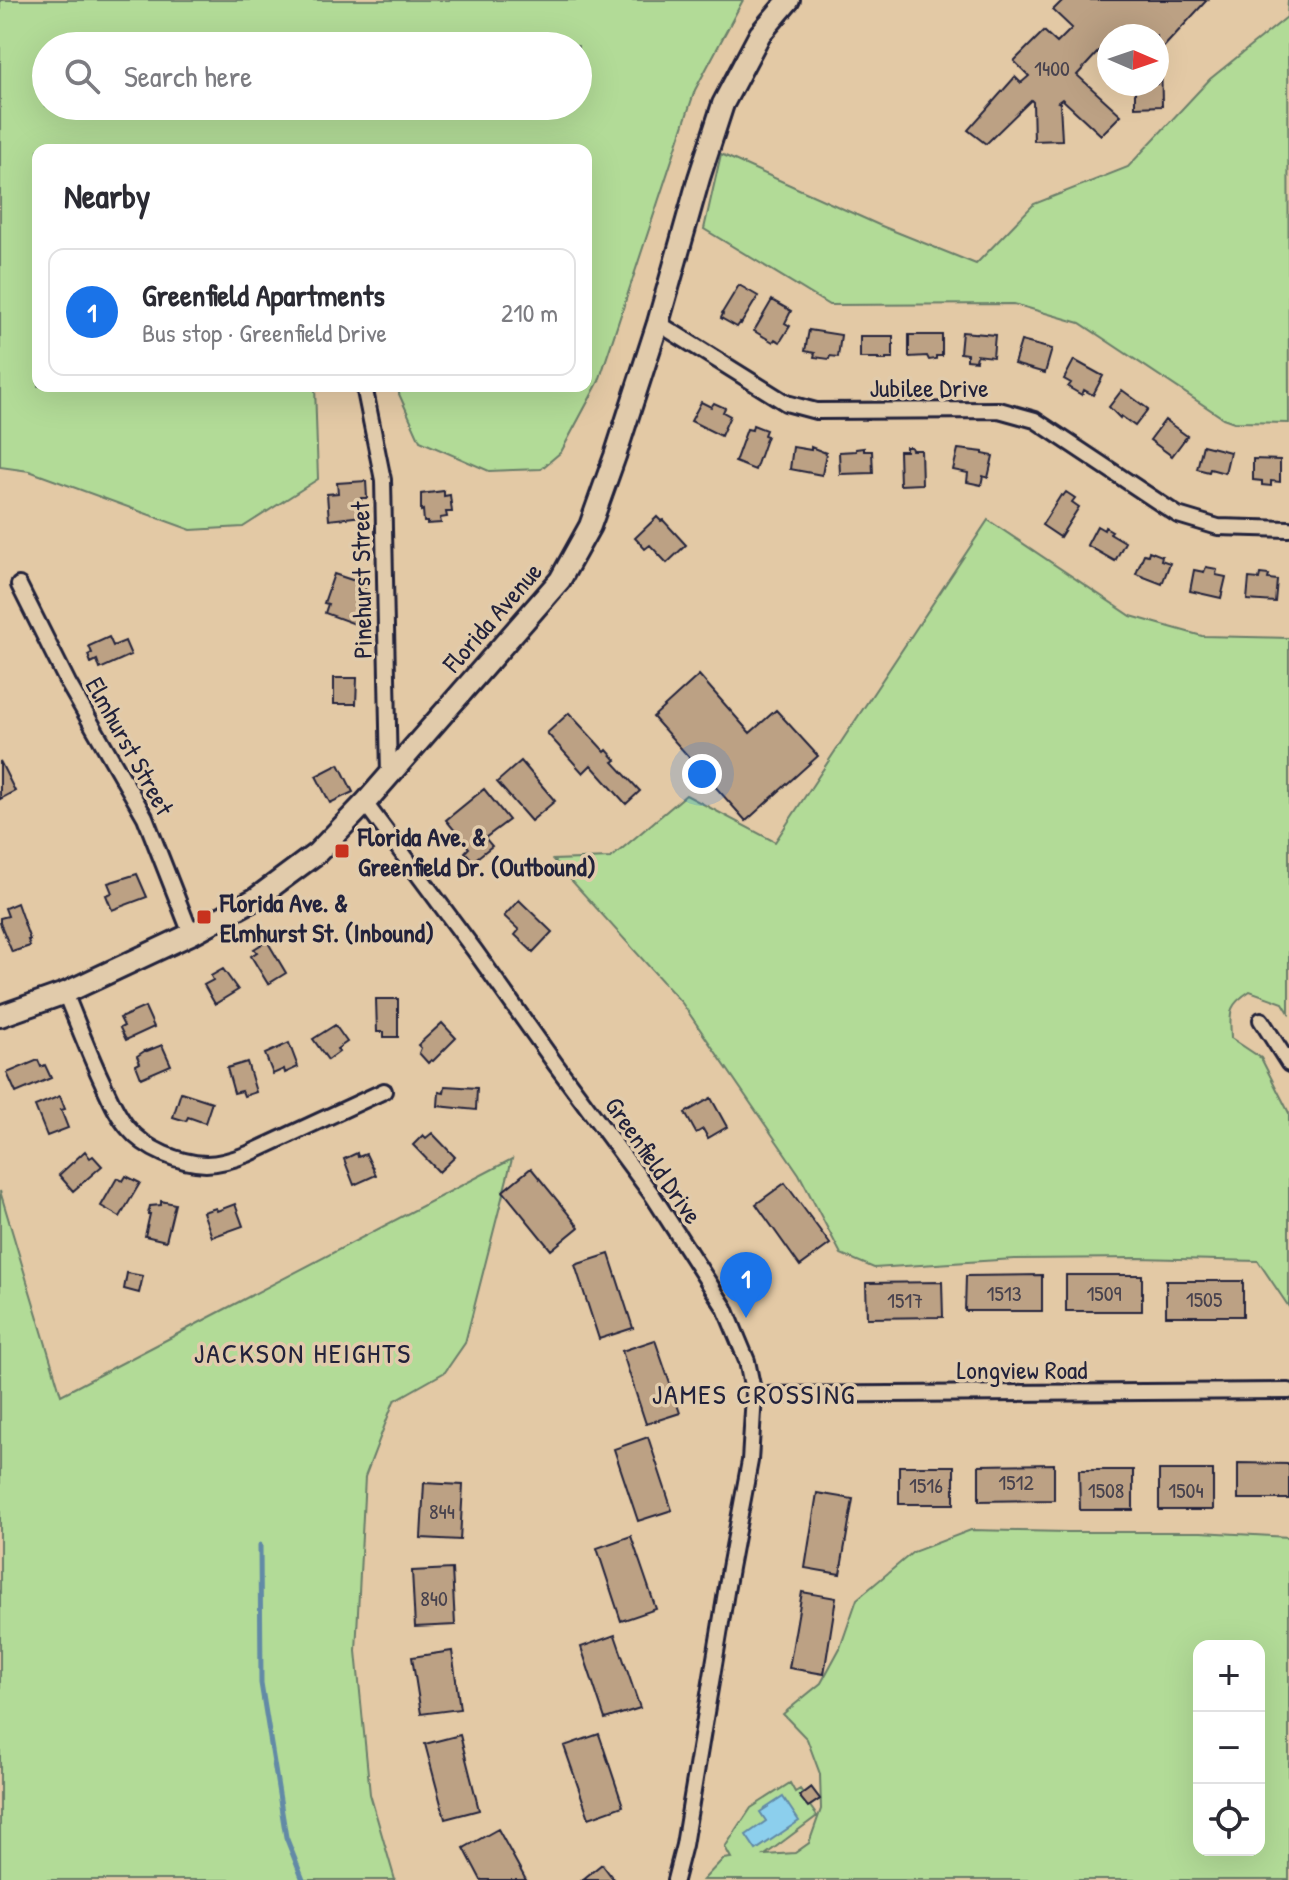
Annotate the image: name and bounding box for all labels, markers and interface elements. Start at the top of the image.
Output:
north arrow [1097,24,1169,96]
search box [32,32,592,120]
house number: 1400 [1034,53,1070,83]
icon: search [60,54,104,98]
text: Search here [124,56,252,96]
text: Nearby [64,173,150,219]
text: Greenfield Apartments [142,275,385,315]
text: 1 [87,295,97,330]
text: 210 m [501,295,558,330]
text: Bus stop · Greenfield Drive [142,315,387,350]
street label: Jubilee Drive [869,370,989,405]
street label: Pinehurst Street [342,500,380,659]
street label: Florida Avenue [434,554,550,680]
street label: Elmhurst Street [78,671,183,822]
your location [682,754,722,794]
place label: Florida Ave. & Greenfield Dr. (Outbound) [357,819,596,884]
marker: Florida Ave. & Greenfield Dr. (Outbound) [333,842,351,860]
place label: Florida Ave. & Elmhurst St. (Inbound) [219,885,434,950]
marker: Florida Ave. & Elmhurst St. (Inbound) [195,908,213,926]
street label: Greenfield Drive [597,1089,711,1231]
pin: 1 [720,1252,772,1318]
house number: 1513 [986,1278,1022,1308]
house number: 1509 [1086,1278,1122,1308]
house number: 1505 [1186,1284,1222,1314]
house number: 1517 [887,1285,923,1315]
district label: JACKSON HEIGHTS [194,1334,412,1372]
street label: Longview Road [957,1352,1087,1387]
district label: JAMES CROSSING [652,1375,856,1413]
house number: 1512 [998,1467,1034,1497]
house number: 1516 [909,1470,943,1500]
house number: 1508 [1088,1475,1124,1505]
house number: 1504 [1168,1475,1204,1505]
house number: 844 [429,1496,455,1526]
house number: 840 [420,1583,448,1613]
map controls [1193,1640,1265,1856]
button: + [1193,1640,1265,1712]
button: − [1193,1712,1265,1784]
button: locate [1193,1784,1265,1856]

